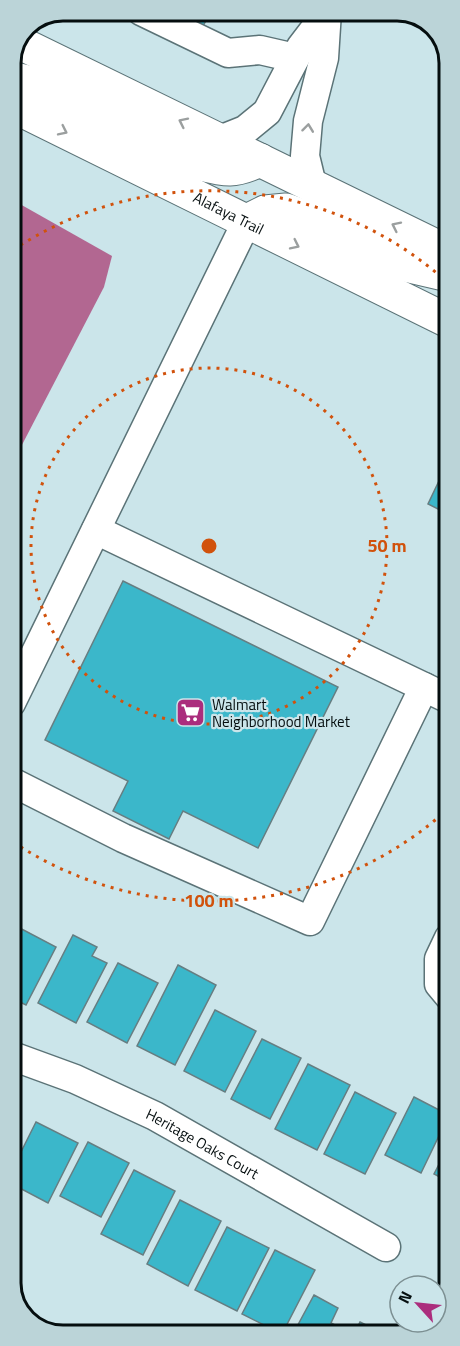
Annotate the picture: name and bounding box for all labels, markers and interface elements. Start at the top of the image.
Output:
one-way arrow [178,118,189,130]
one-way arrow [301,123,314,132]
one-way arrow [57,124,68,135]
street label: Alafaya Trail [189,185,268,240]
one-way arrow [391,222,402,234]
one-way arrow [288,237,299,249]
text: 50 m [367,532,407,559]
centre of rings [199,536,219,556]
place label: Walmart Neighborhood Market [212,693,351,733]
supermarket icon: Walmart Neighborhood Market [175,697,207,729]
text: 100 m [184,887,234,914]
street label: Heritage Oaks Court [142,1102,264,1185]
north arrow [388,1274,448,1334]
text: N [391,1287,418,1308]

